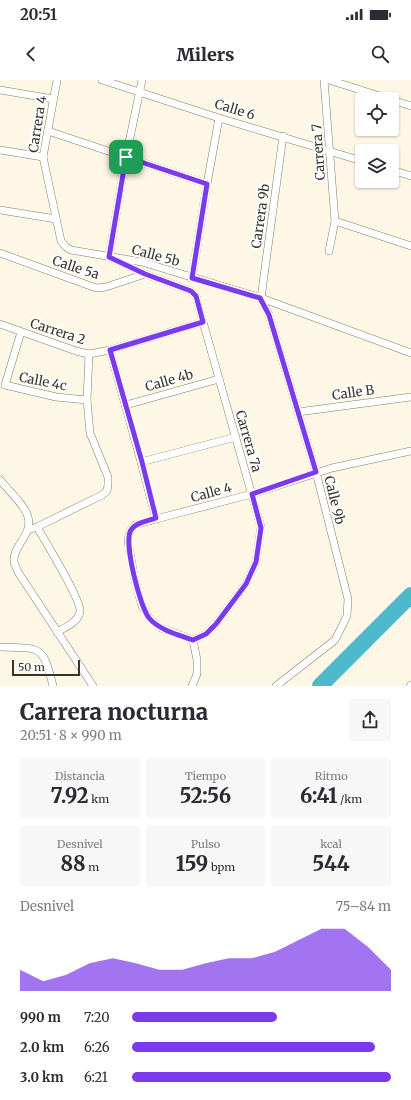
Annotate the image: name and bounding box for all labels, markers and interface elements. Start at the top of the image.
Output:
text: 20:51 [20,5,57,24]
icon: back [20,43,42,65]
text: Milers [176,43,235,66]
icon: search [369,43,391,65]
map controls [355,92,399,188]
button: locate [355,92,399,136]
street label: Carrera 4 [25,94,50,154]
street label: Calle 6 [213,95,257,124]
street label: Carrera 7 [308,122,329,181]
pin [109,140,143,174]
button: layers [355,144,399,188]
icon: arrive [115,146,137,168]
street label: Carrera 9b [248,182,273,250]
street label: Calle 5b [130,241,182,270]
street label: Calle 5a [50,252,101,283]
street label: Carrera 2 [28,315,88,348]
street label: Calle 4b [143,365,195,395]
street label: Calle 4c [18,369,69,395]
street label: Calle B [331,381,375,404]
street label: Carrera 7a [232,408,265,474]
street label: Calle 9b [320,474,349,526]
street label: Calle 4 [189,479,233,506]
scale bar [12,658,80,677]
text: 50 m [18,660,45,674]
text: Carrera nocturna [20,698,208,726]
button: share [349,699,391,741]
text: 20:51 · 8 × 990 m [20,727,122,744]
text: Distancia [55,769,105,783]
text: Tiempo [185,769,226,783]
text: Ritmo [315,769,348,783]
text: 7.92 [51,783,89,808]
text: 52:56 [180,783,231,808]
text: 6:41 [300,783,337,808]
text: km [89,792,109,806]
text: /km [337,792,362,806]
text: Desnivel [57,837,103,851]
text: Pulso [191,837,220,851]
text: kcal [320,837,342,851]
text: 88 [61,851,86,876]
text: 159 [176,851,208,876]
text: 544 [313,851,350,876]
text: m [86,860,99,874]
text: bpm [208,860,235,874]
text: Desnivel [20,898,74,915]
text: 75–84 m [336,898,391,915]
text: 990 m [20,1009,61,1026]
text: 7:20 [84,1009,110,1026]
text: 2.0 km [20,1039,64,1056]
text: 6:26 [84,1039,110,1056]
text: 3.0 km [20,1069,64,1086]
text: 6:21 [84,1069,108,1086]

